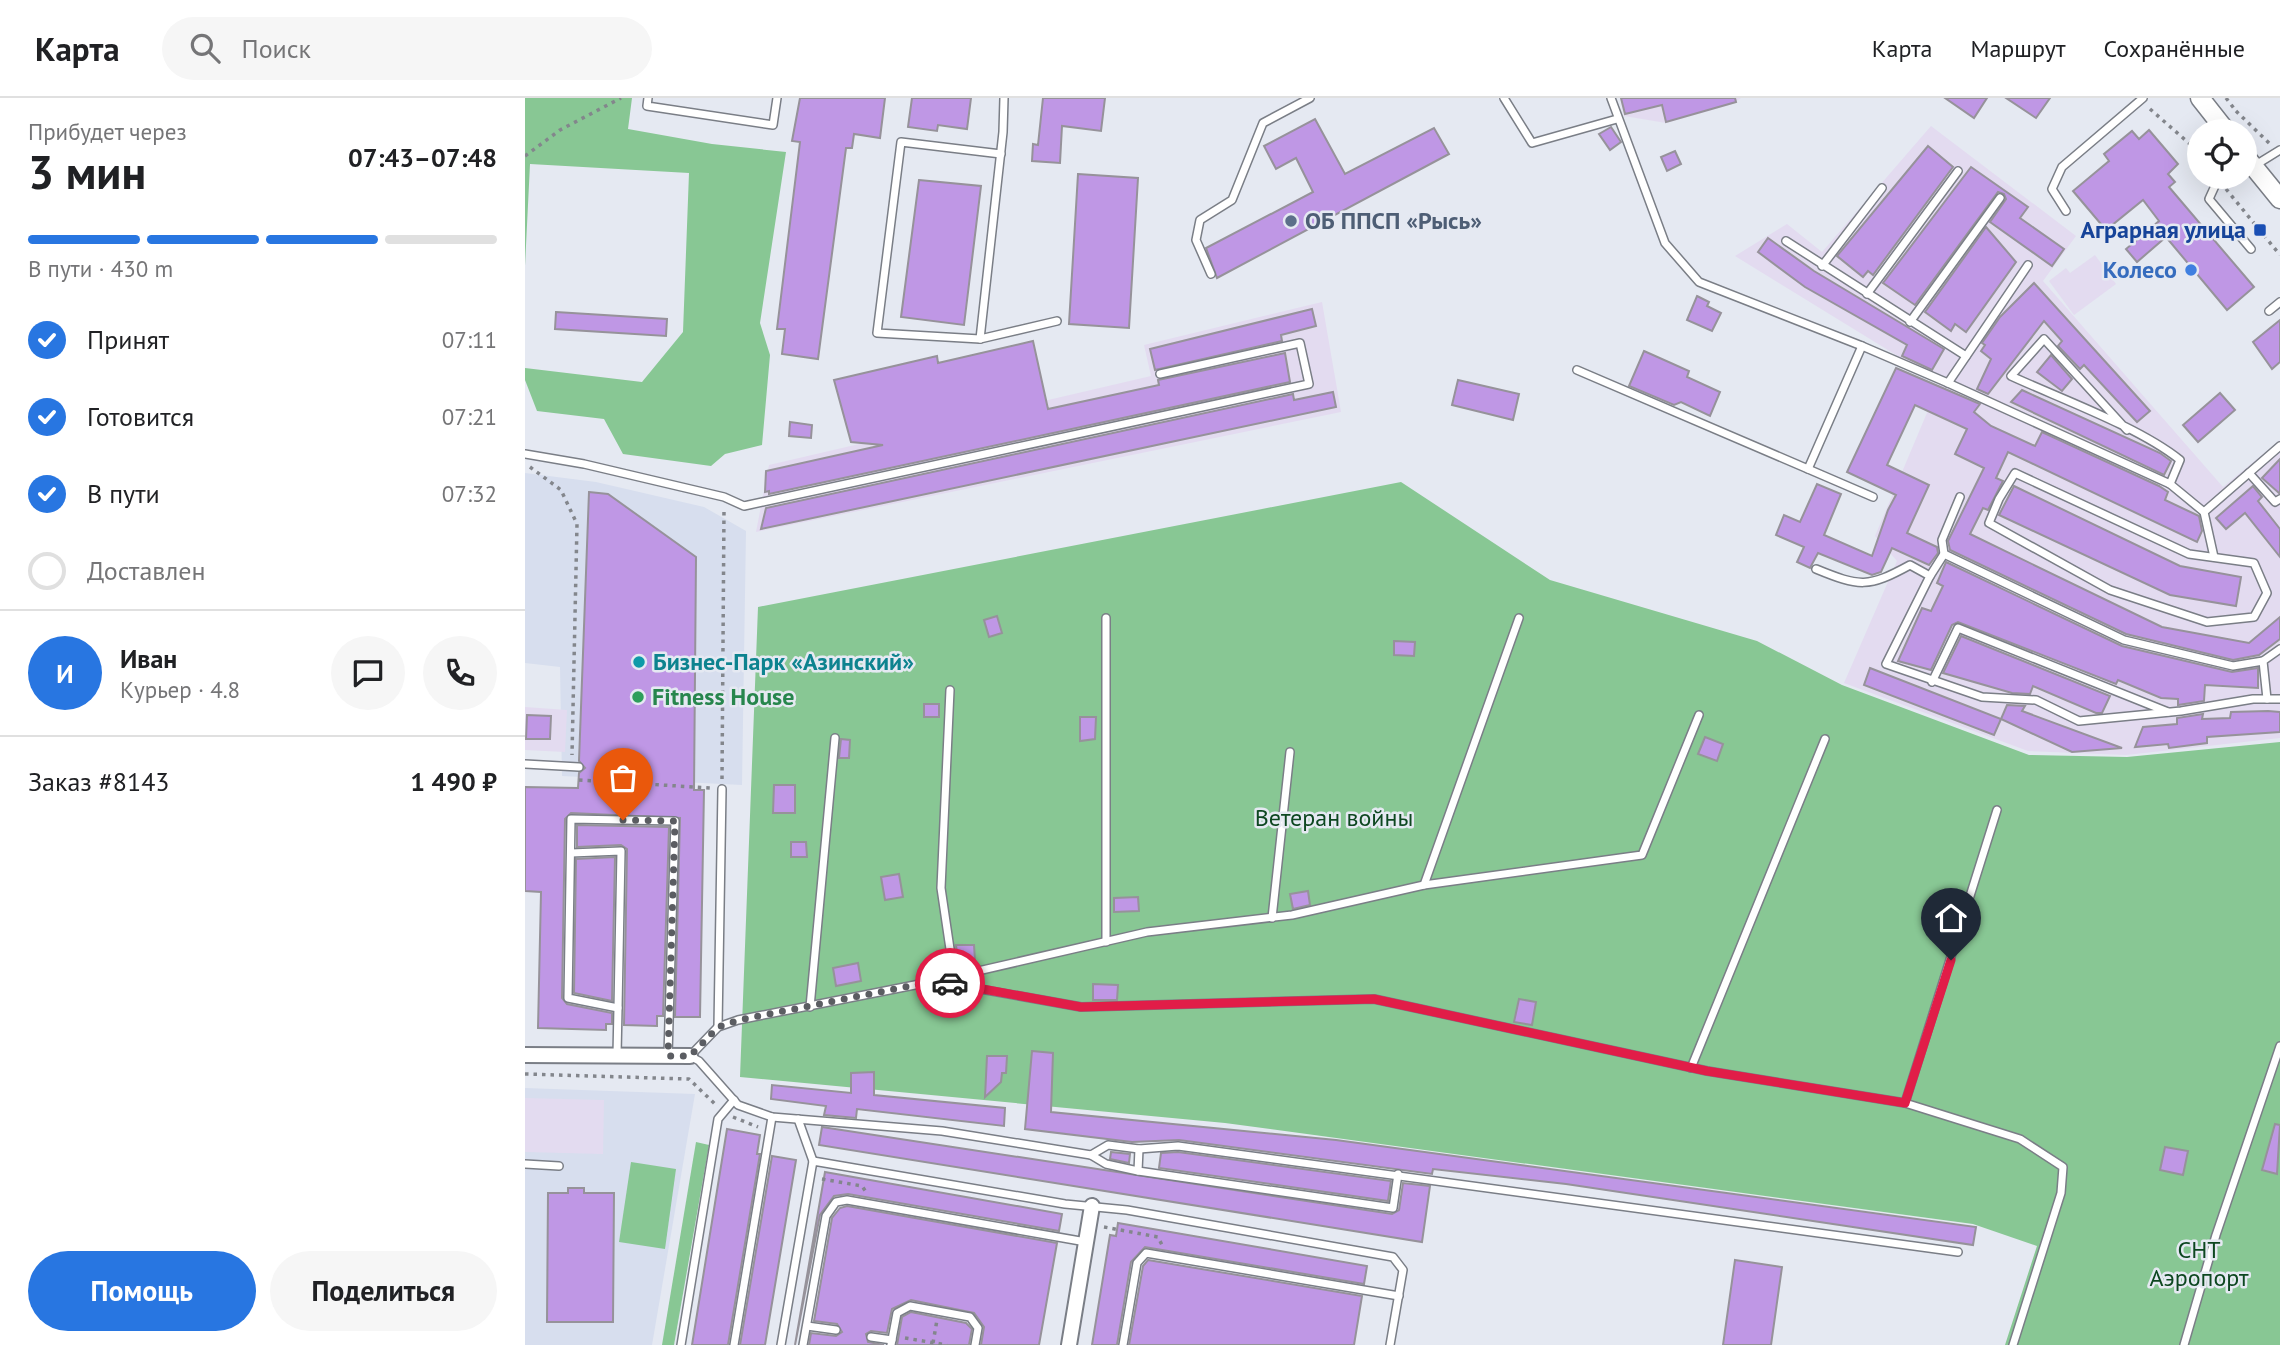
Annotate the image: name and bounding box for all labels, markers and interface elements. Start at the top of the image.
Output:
search box [162,17,652,80]
text: Карта [35,27,120,70]
icon: search [186,29,224,67]
text: Поиск [242,32,311,65]
text: Карта [1872,33,1932,64]
text: Маршрут [1970,33,2065,64]
text: Сохранённые [2103,33,2245,64]
text: Прибудет через [28,117,187,146]
map controls [2187,119,2257,189]
button: locate [2187,119,2257,189]
text: 07:43–07:48 [348,141,497,174]
text: 3 мин [28,142,146,202]
place label: ОБ ППСП «Рысь» [1305,205,1482,236]
marker: ОБ ППСП «Рысь» [1283,213,1299,229]
place label: Аграрная улица [2081,214,2246,245]
marker: Аграрная улица [2252,222,2268,238]
text: В пути · 430 m [28,254,173,283]
place label: Колесо [2103,254,2177,285]
marker: Колесо [2183,262,2199,278]
icon: check [28,321,66,359]
text: Принят [87,323,169,356]
text: 07:11 [442,325,497,354]
icon: check [28,398,66,436]
text: Готовится [87,400,194,433]
text: 07:21 [442,402,497,431]
icon: check [28,475,66,513]
text: В пути [87,477,160,510]
text: 07:32 [442,479,497,508]
text: Доставлен [87,554,206,587]
button: chat [331,636,405,710]
button: phone [423,636,497,710]
text: Иван [120,642,177,675]
place label: Бизнес-Парк «Азинский» [653,646,914,677]
marker: Бизнес-Парк «Азинский» [631,654,647,670]
text: И [56,657,74,690]
text: Курьер · 4.8 [120,675,240,704]
place label: Fitness House [652,681,794,712]
marker: Fitness House [630,689,646,705]
pin [593,748,653,820]
icon: bag [604,759,642,797]
text: Заказ #8143 [28,765,170,798]
text: 1 490 ₽ [410,765,497,798]
park label: Ветеран войны [1255,802,1413,833]
pin [1921,888,1981,960]
icon: home [1932,899,1970,937]
courier [915,948,985,1018]
icon: car [931,964,969,1002]
park label: СНТ Аэропорт [2150,1234,2249,1293]
button: Помощь [28,1251,256,1331]
button: Поделиться [270,1251,497,1331]

